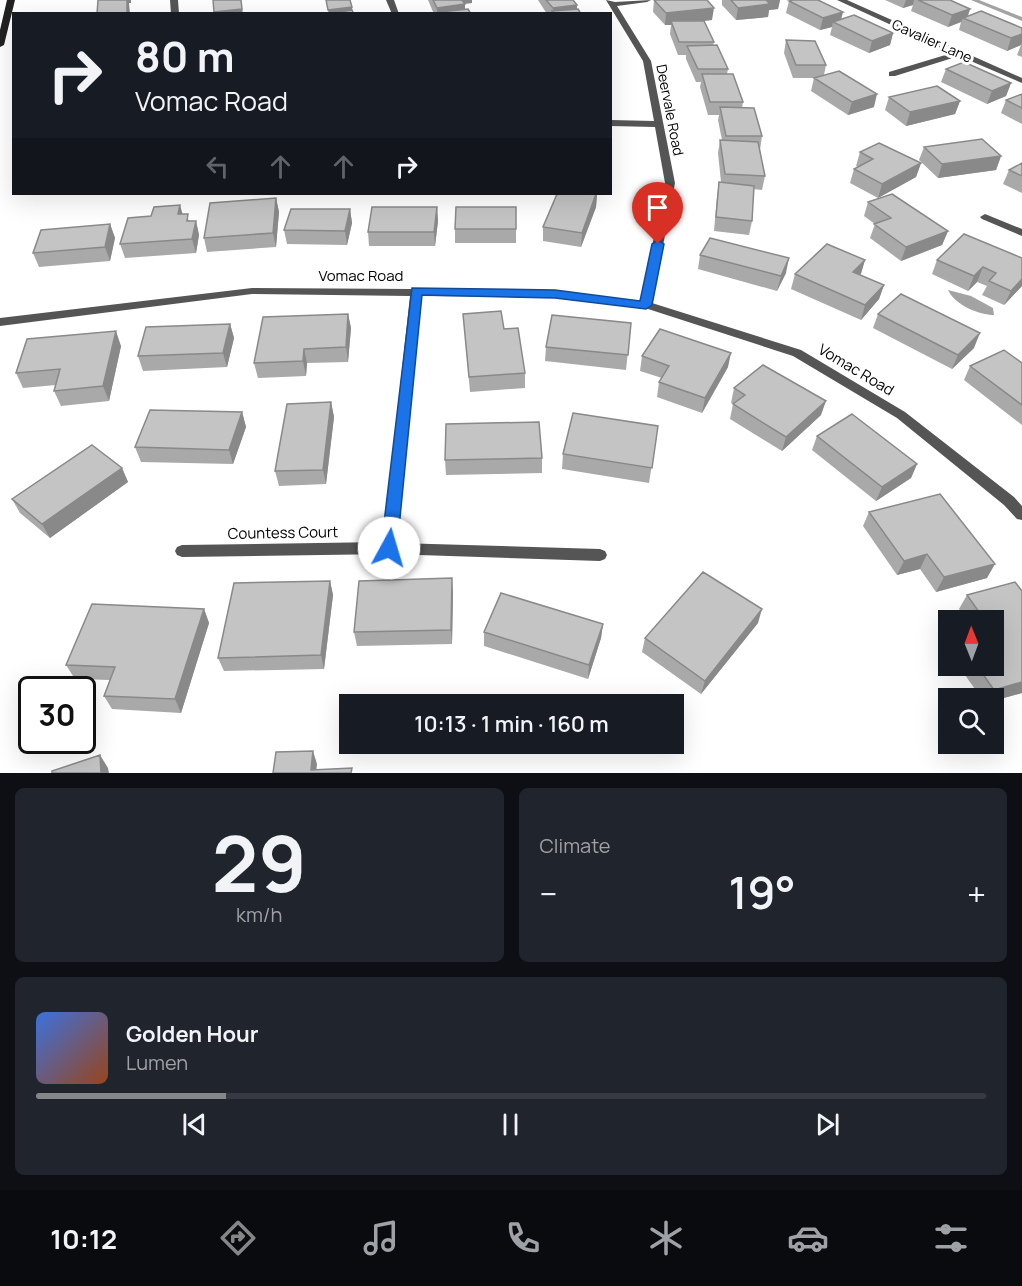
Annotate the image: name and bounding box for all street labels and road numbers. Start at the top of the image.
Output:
street label: Cavalier Lane [889,14,975,67]
street label: Deervale Road [652,63,689,157]
street label: Vomac Road [319,265,403,286]
street label: Vomac Road [814,339,898,400]
street label: Countess Court [228,521,338,544]

